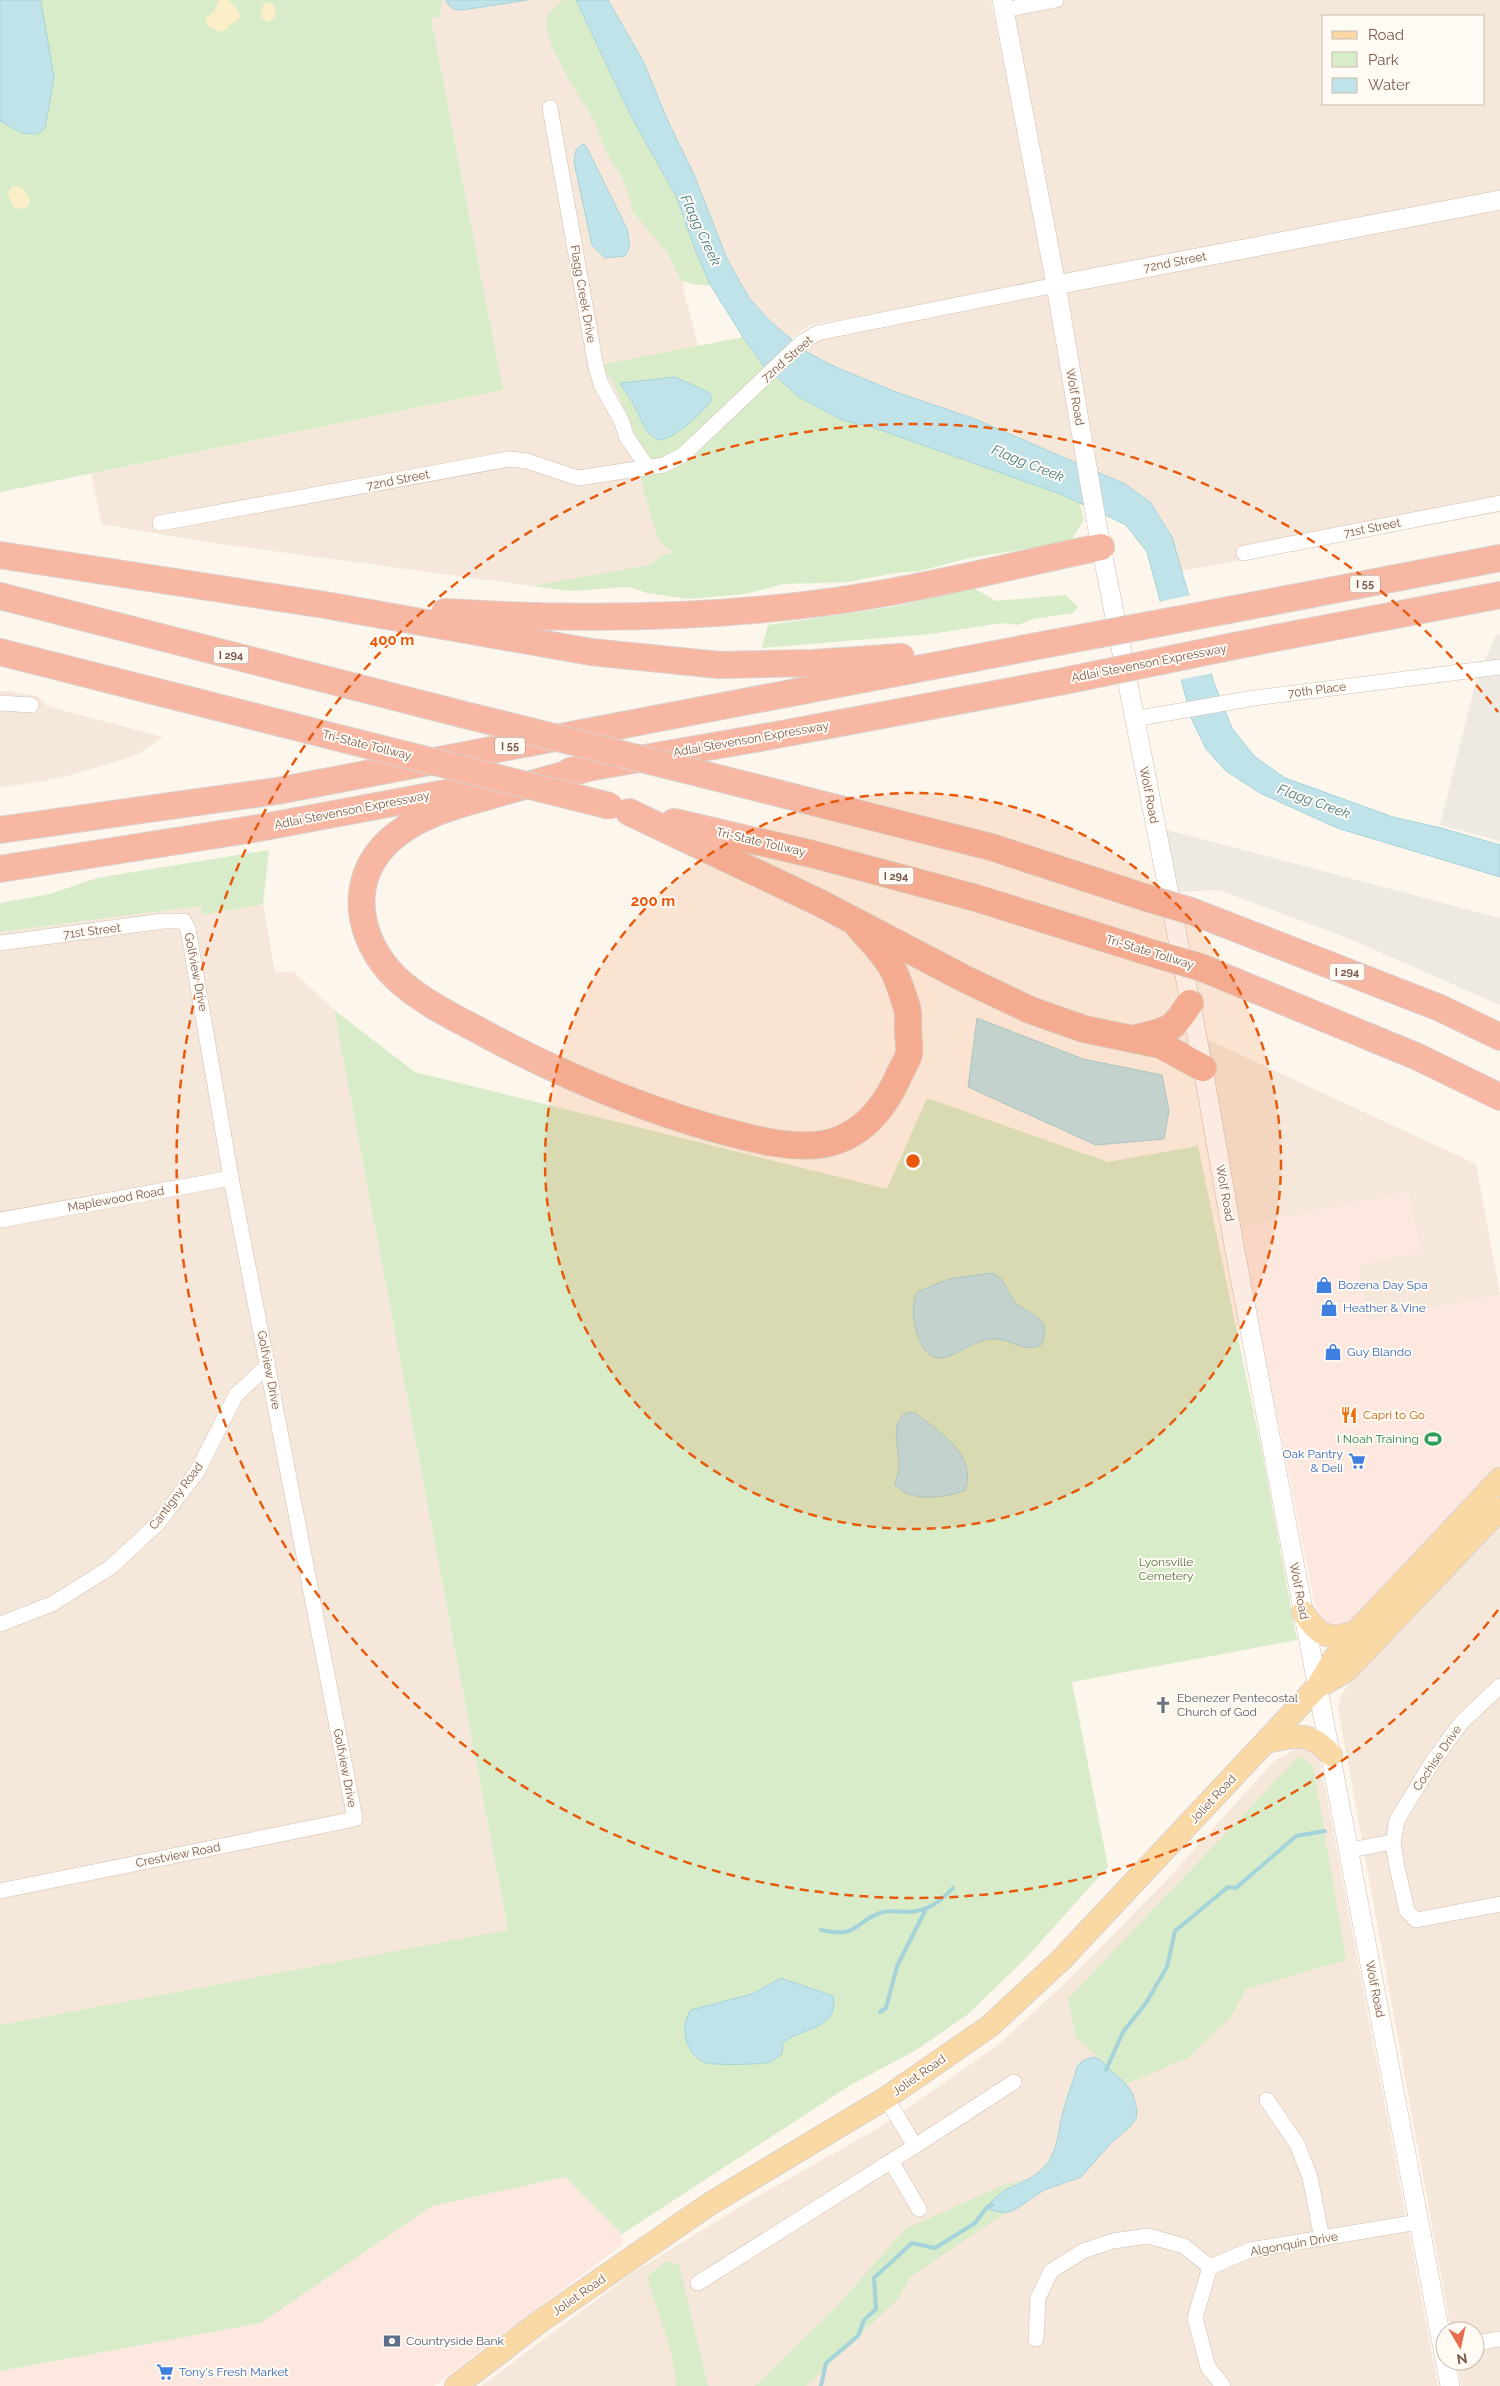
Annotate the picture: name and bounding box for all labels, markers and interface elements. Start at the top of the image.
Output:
legend [1322,15,1485,105]
text: Road [1368,26,1404,44]
text: Park [1368,51,1399,69]
text: Water [1368,76,1411,94]
water label: Flagg Creek [678,192,725,268]
street label: Flagg Creek Drive [567,244,599,344]
street label: 72nd Street [1143,249,1207,275]
street label: 72nd Street [758,333,816,385]
street label: Wolf Road [1063,367,1087,427]
water label: Flagg Creek [990,441,1067,485]
street label: 72nd Street [366,467,430,493]
street label: 71st Street [1342,516,1402,540]
road number: I 55 [1350,576,1380,592]
text: 400 m [370,631,414,649]
street label: Adlai Stevenson Expressway [1070,641,1228,685]
road number: I 294 [214,646,248,664]
street label: 70th Place [1287,679,1347,701]
street label: Adlai Stevenson Expressway [672,718,830,760]
street label: Tri-State Tollway [321,727,414,763]
road number: I 55 [495,738,525,754]
street label: Wolf Road [1137,765,1161,825]
water label: Flagg Creek [1275,780,1353,822]
street label: Adlai Stevenson Expressway [273,788,431,832]
street label: Tri-State Tollway [715,825,808,859]
road number: I 294 [878,868,914,884]
text: 200 m [631,892,675,910]
street label: 71st Street [63,921,121,941]
street label: Golfview Drive [181,931,211,1013]
street label: Tri-State Tollway [1104,932,1196,972]
road number: I 294 [1330,964,1364,980]
centre of rings [904,1152,922,1170]
street label: Wolf Road [1213,1163,1237,1223]
street label: Maplewood Road [67,1184,165,1214]
shop icon: Bozena Day Spa [1314,1275,1334,1295]
place label: Bozena Day Spa [1338,1278,1428,1292]
shop icon: Heather & Vine [1319,1298,1339,1318]
place label: Heather & Vine [1343,1301,1426,1315]
street label: Golfview Drive [254,1329,284,1411]
shop icon: Guy Blando [1323,1342,1343,1362]
place label: Guy Blando [1347,1345,1411,1359]
restaurant icon: Capri to Go [1339,1405,1359,1425]
place label: Capri to Go [1363,1408,1425,1422]
sports icon: I Noah Training [1423,1429,1443,1449]
place label: I Noah Training [1337,1432,1419,1446]
place label: Oak Pantry & Deli [1282,1447,1343,1475]
supermarket icon: Oak Pantry & Deli [1347,1451,1367,1471]
street label: Cantigny Road [146,1460,206,1532]
park label: Lyonsville Cemetery [1139,1555,1194,1583]
street label: Wolf Road [1287,1561,1311,1621]
place label: Ebenezer Pentecostal Church of God [1177,1691,1299,1719]
church icon: Ebenezer Pentecostal Church of God [1153,1695,1173,1715]
street label: Cochise Drive [1410,1723,1464,1793]
street label: Golfview Drive [330,1727,360,1809]
street label: Joliet Road [1187,1772,1239,1826]
street label: Crestview Road [134,1840,222,1870]
street label: Wolf Road [1363,1959,1387,2019]
street label: Joliet Road [890,2052,948,2098]
street label: Algonquin Drive [1249,2229,1339,2259]
street label: Joliet Road [550,2272,608,2318]
north arrow [1435,2321,1485,2371]
bank icon: Countryside Bank [382,2331,402,2351]
place label: Countryside Bank [406,2334,505,2348]
text: N [1456,2350,1469,2368]
supermarket icon: Tony's Fresh Market [155,2362,175,2382]
place label: Tony's Fresh Market [179,2365,288,2379]

